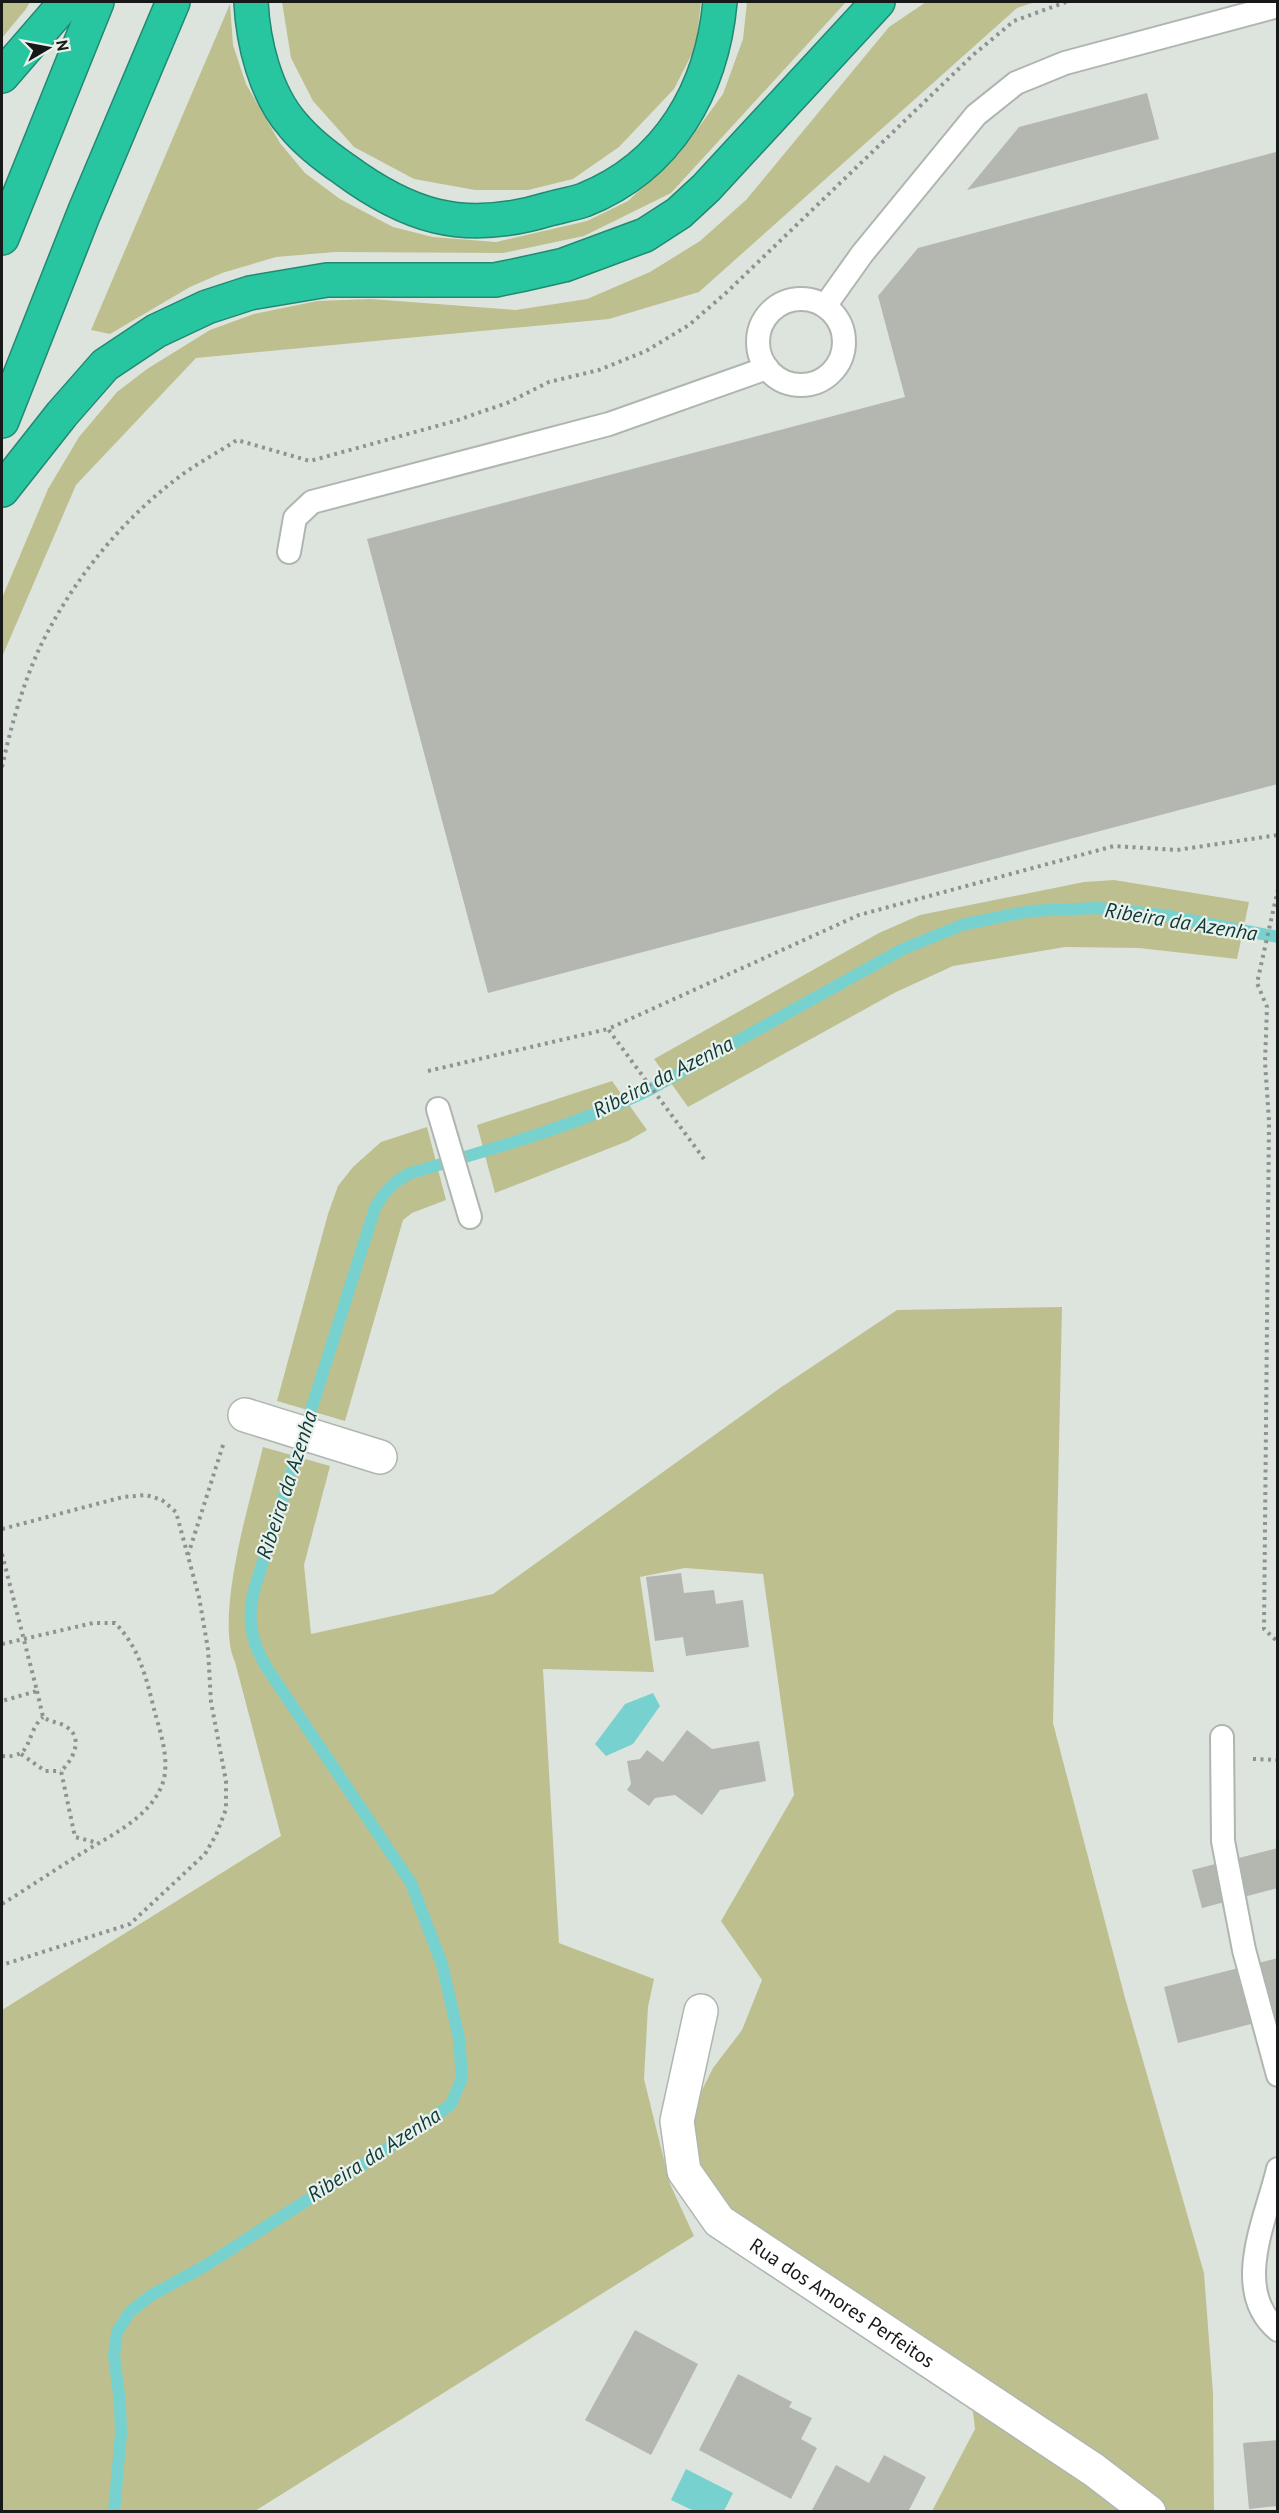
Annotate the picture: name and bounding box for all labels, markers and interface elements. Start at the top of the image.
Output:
north arrow [18,18,78,78]
text: N [52,38,74,52]
water label: Ribeira da Azenha [1103,896,1260,947]
water label: Ribeira da Azenha [588,1029,738,1124]
water label: Ribeira da Azenha [250,1407,323,1562]
water label: Ribeira da Azenha [302,2101,446,2208]
street label: Rua dos Amores Perfeitos [745,2232,940,2374]

